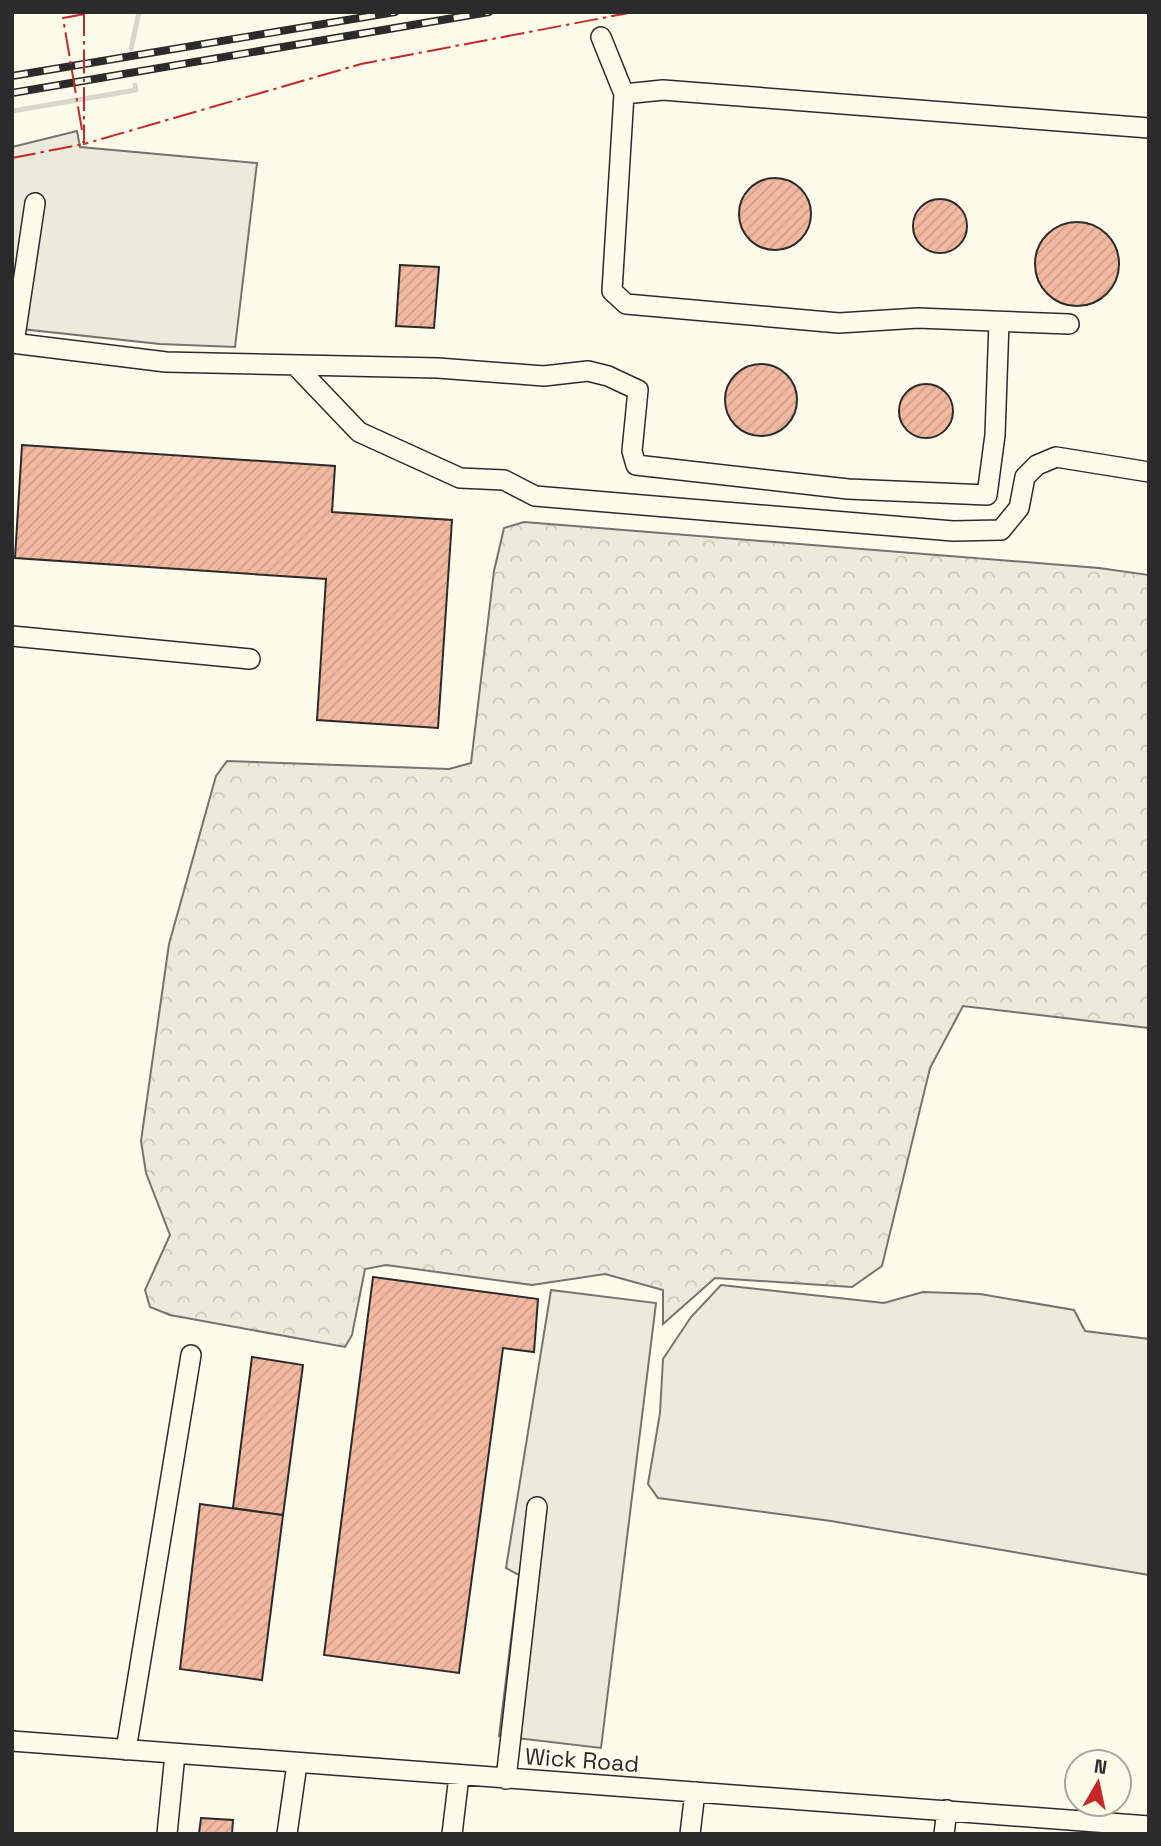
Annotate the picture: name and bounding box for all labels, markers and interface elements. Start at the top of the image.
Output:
street label: Wick Road [524,1741,640,1779]
north arrow [1063,1748,1133,1818]
text: N [1092,1753,1109,1780]

